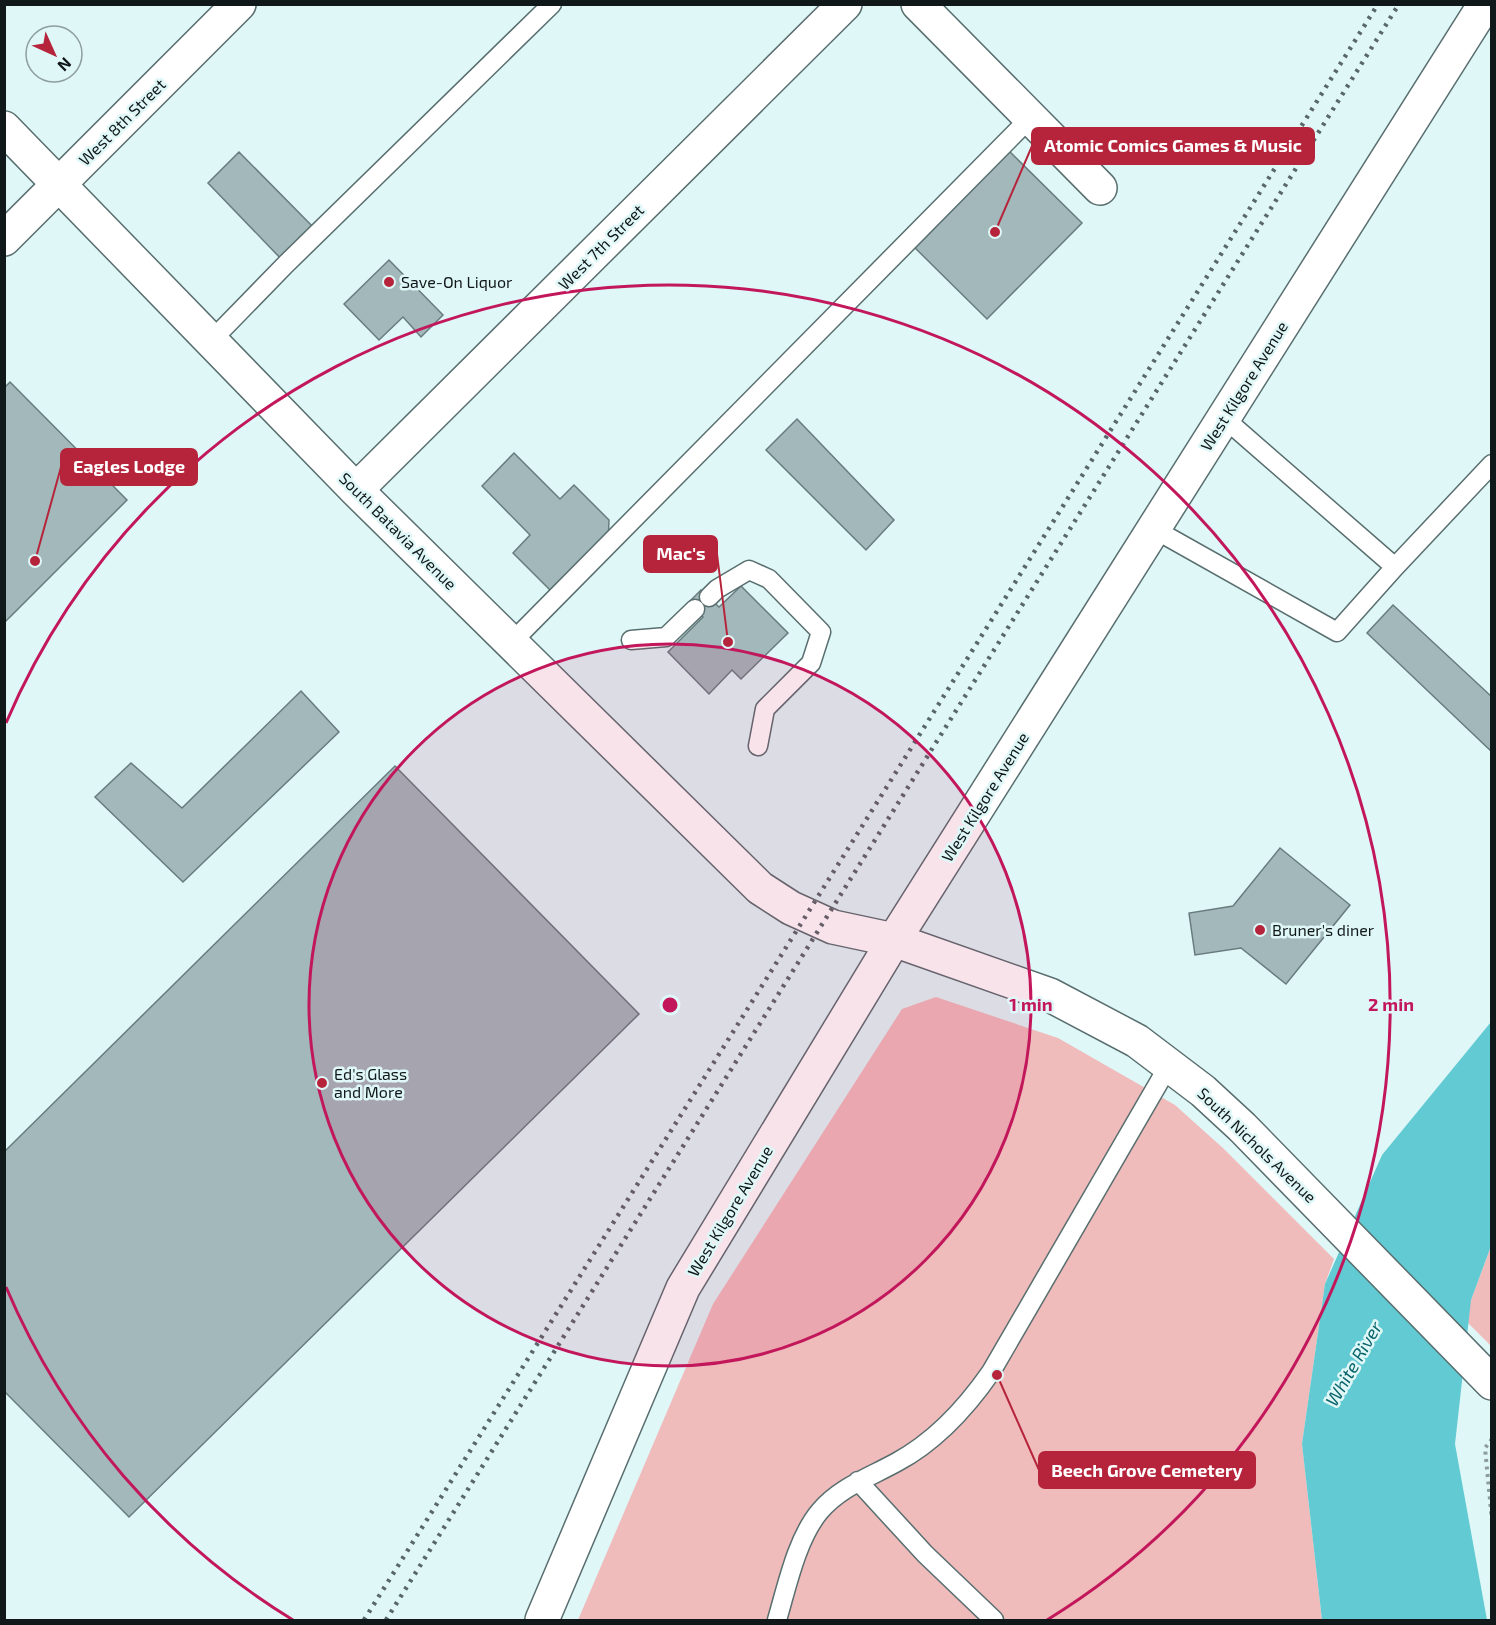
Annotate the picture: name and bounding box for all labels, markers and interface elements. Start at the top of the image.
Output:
north arrow [24,24,84,84]
text: N [54,54,76,76]
street label: West 8th Street [74,74,169,169]
callout: Atomic Comics Games & Music [1032,128,1314,164]
text: Atomic Comics Games & Music [1044,134,1302,156]
street label: West 7th Street [554,200,647,293]
place label: Save-On Liquor [401,272,513,291]
marker: Save-On Liquor [382,275,396,289]
street label: West Kilgore Avenue [1196,318,1291,454]
callout: Eagles Lodge [61,449,197,485]
text: Eagles Lodge [73,455,185,477]
street label: South Batavia Avenue [336,468,461,593]
callout: Mac's [644,536,717,572]
text: Mac's [656,542,706,564]
street label: West Kilgore Avenue [937,729,1032,865]
place label: Bruner's diner [1272,920,1375,939]
marker: Bruner's diner [1253,923,1267,937]
text: 1 min [1009,993,1053,1015]
text: 2 min [1368,993,1414,1015]
centre of rings [660,995,680,1015]
place label: Ed's Glass and More [334,1064,407,1101]
marker: Ed's Glass and More [315,1076,329,1090]
street label: South Nichols Avenue [1194,1083,1321,1206]
street label: West Kilgore Avenue [683,1142,776,1279]
water label: White River [1320,1316,1387,1410]
callout: Beech Grove Cemetery [1039,1452,1255,1488]
text: Beech Grove Cemetery [1051,1459,1244,1481]

